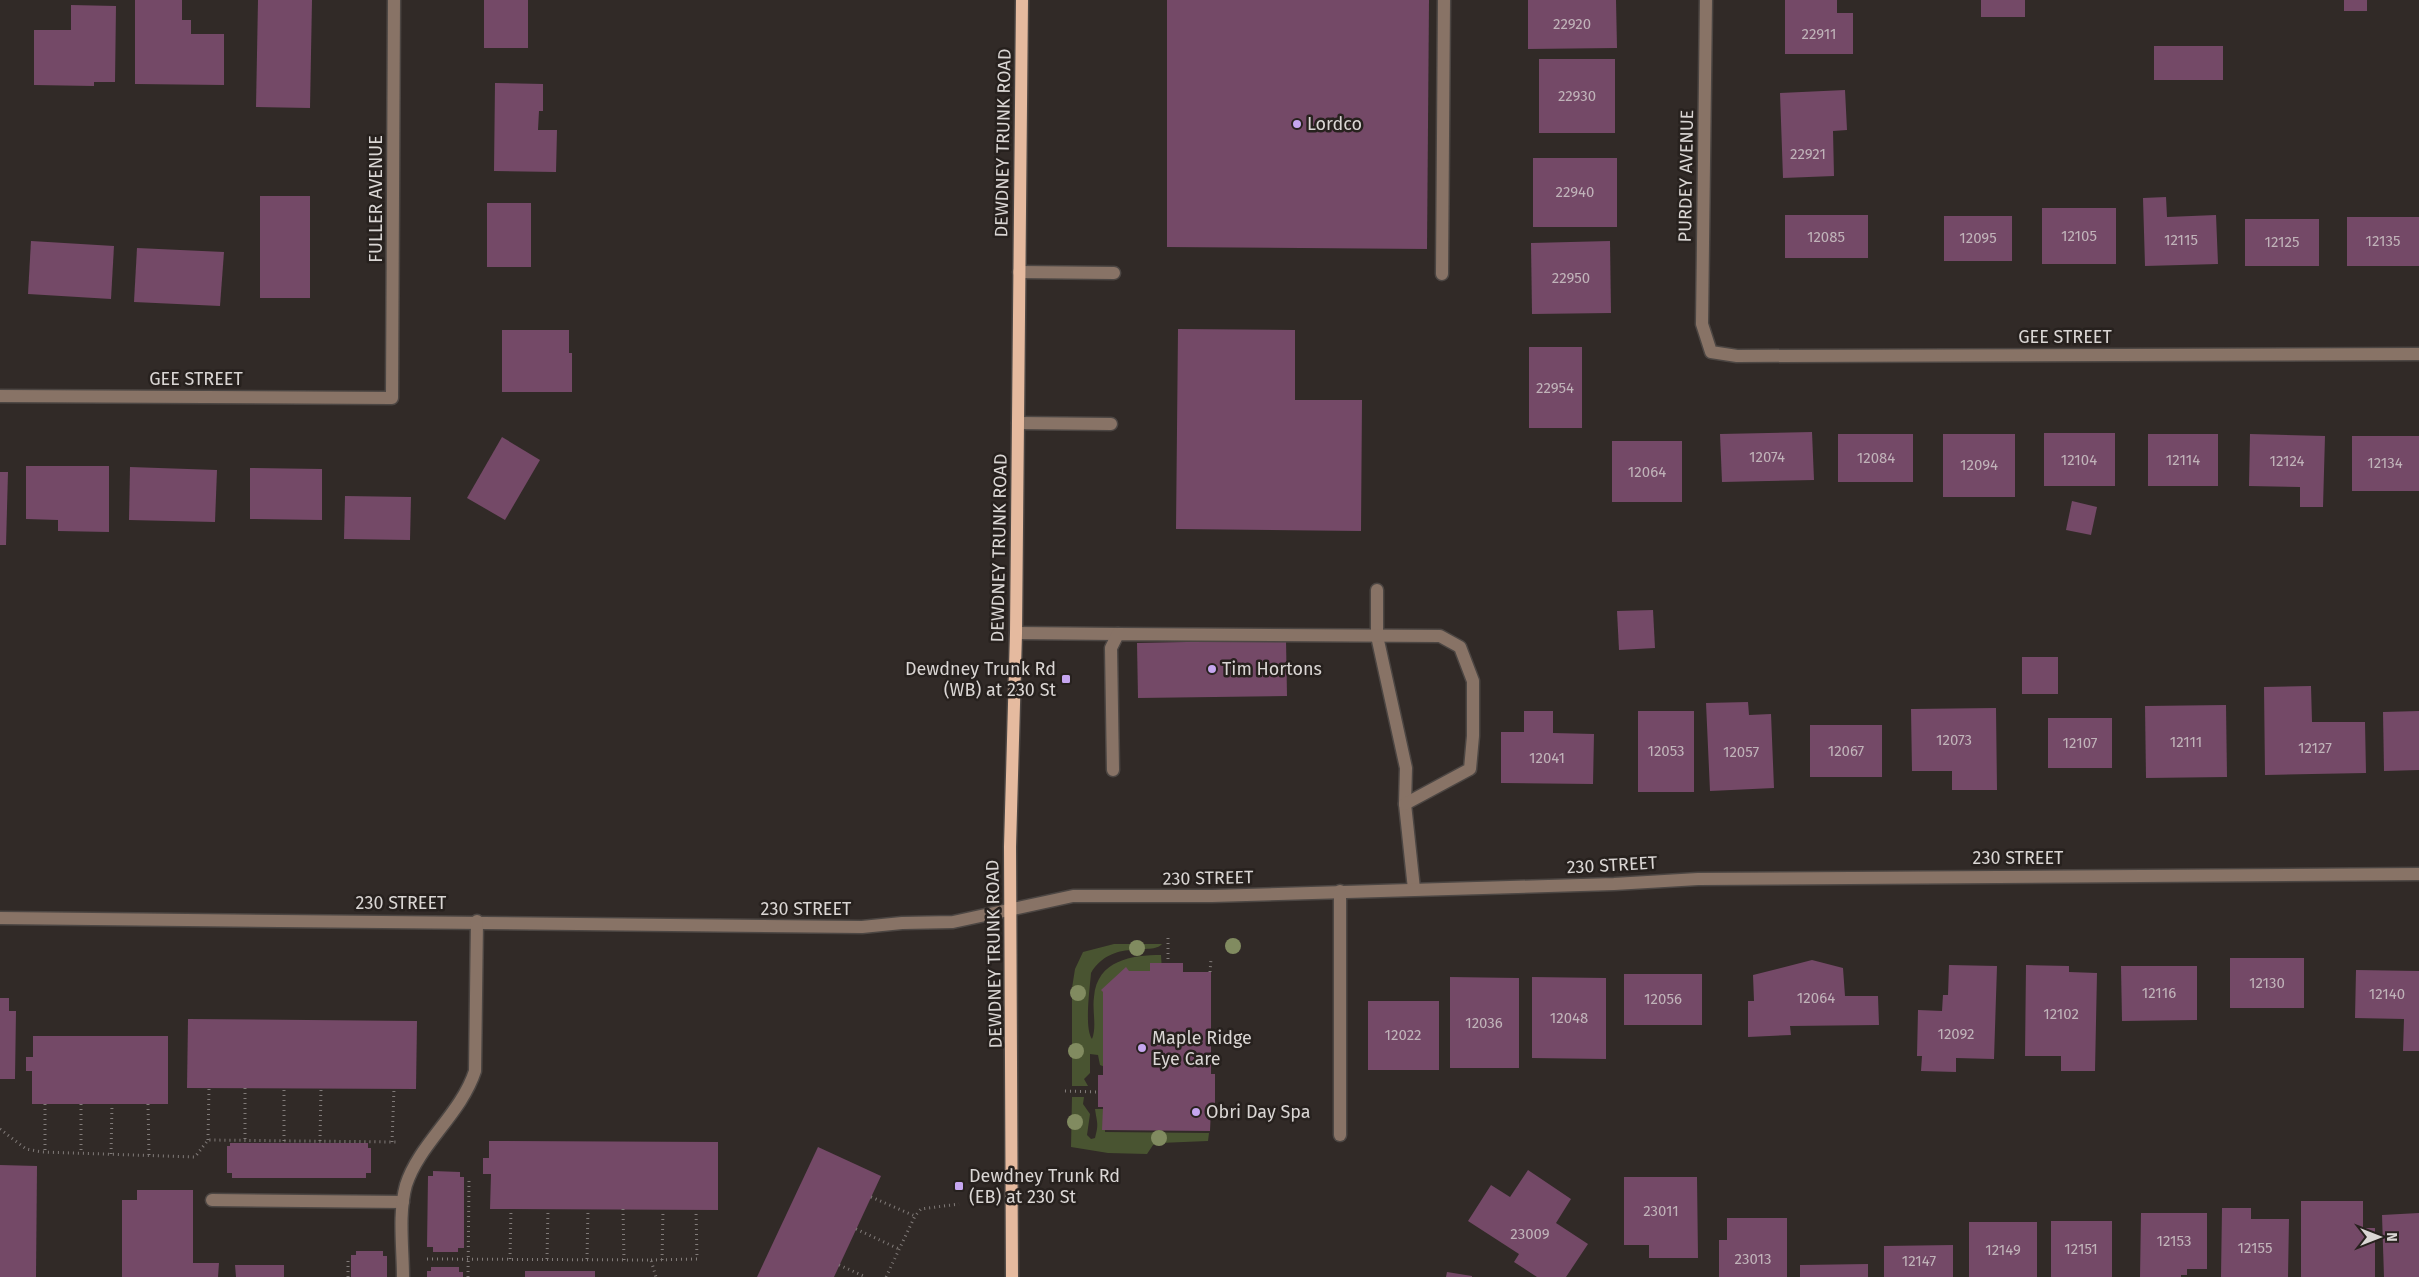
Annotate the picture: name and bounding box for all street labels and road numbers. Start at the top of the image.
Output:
street label: DEWDNEY TRUNK ROAD [990,48,1016,238]
street label: PURDEY AVENUE [1674,110,1698,242]
street label: FULLER AVENUE [365,135,387,263]
street label: GEE STREET [2018,326,2112,348]
street label: GEE STREET [149,368,243,390]
street label: DEWDNEY TRUNK ROAD [986,453,1012,643]
street label: 230 STREET [1973,847,2064,869]
street label: 230 STREET [1566,852,1659,878]
street label: DEWDNEY TRUNK ROAD [981,859,1007,1049]
street label: 230 STREET [1162,866,1254,890]
street label: 230 STREET [356,892,447,914]
street label: 230 STREET [761,898,852,920]

